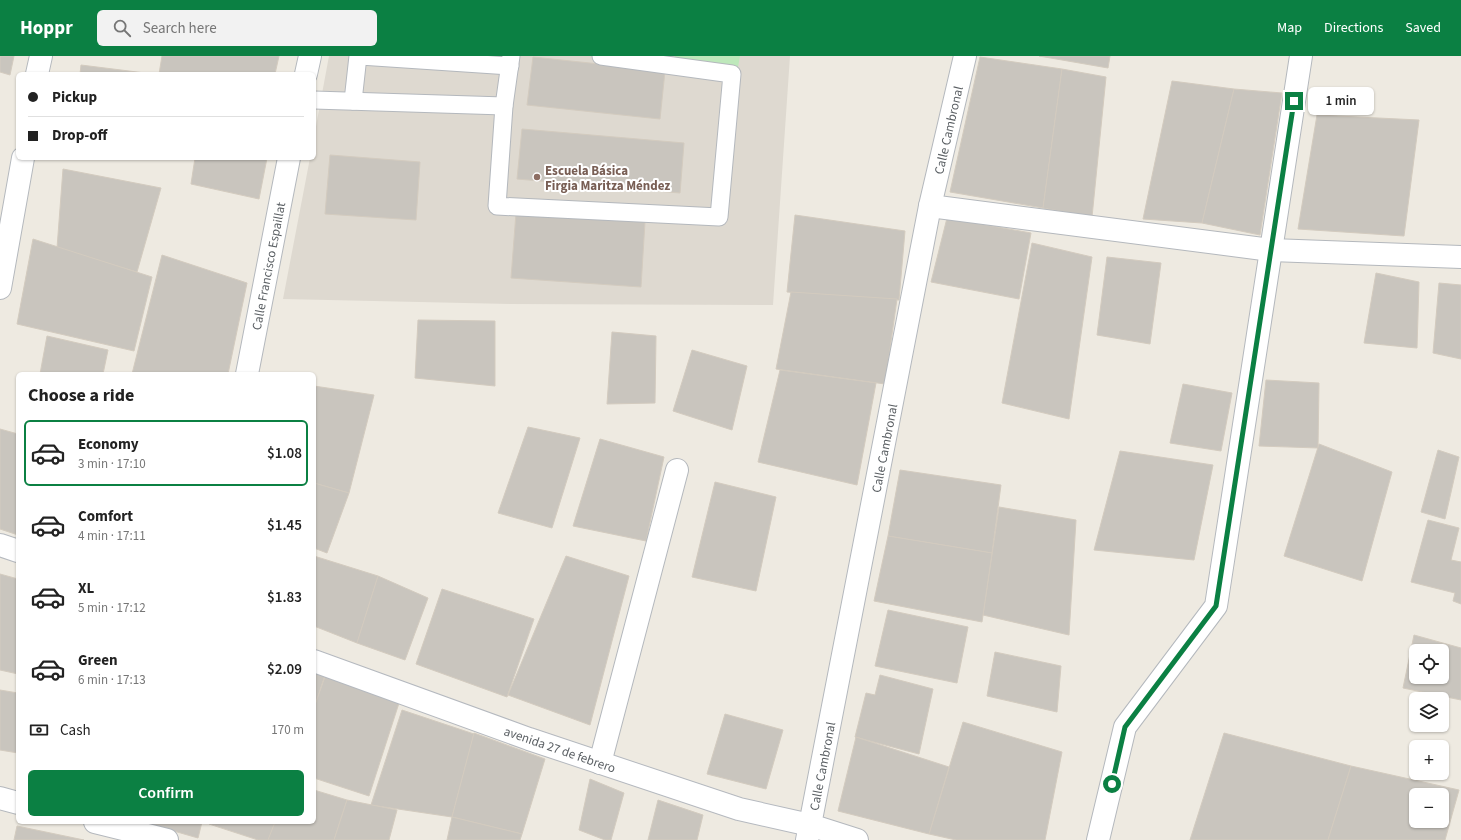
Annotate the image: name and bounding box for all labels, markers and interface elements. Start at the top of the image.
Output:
search box [97,10,377,46]
text: Hoppr [20,15,73,42]
icon: search [111,17,133,39]
text: Search here [143,18,217,39]
text: Map [1277,18,1302,38]
text: Directions [1324,18,1383,38]
text: Saved [1405,18,1441,38]
street label: Calle Cambronal [930,84,968,176]
text: Pickup [52,87,97,108]
callout: 1 min [1308,87,1374,115]
route end [1285,92,1303,110]
text: 1 min [1326,92,1356,110]
text: Drop-off [52,125,107,146]
place label: Escuela Básica Firgia Maritza Méndez [545,162,670,195]
marker: Escuela Básica Firgia Maritza Méndez [532,172,542,182]
street label: Calle Francisco Espaillat [248,200,290,332]
text: Choose a ride [28,383,134,408]
street label: Calle Cambronal [868,402,902,494]
text: Economy [78,434,139,455]
icon: car [30,435,66,471]
text: $1.08 [267,443,302,464]
text: 3 min · 17:10 [78,455,146,473]
text: Comfort [78,506,133,527]
icon: car [30,507,66,543]
text: $1.45 [267,515,302,536]
text: 4 min · 17:11 [78,527,146,545]
text: XL [78,578,94,599]
icon: car [30,579,66,615]
text: $1.83 [267,587,302,608]
text: 5 min · 17:12 [78,599,146,617]
map controls [1409,644,1449,828]
button: locate [1409,644,1449,684]
text: Green [78,650,118,671]
icon: car [30,651,66,687]
text: $2.09 [267,659,302,680]
text: 6 min · 17:13 [78,671,146,689]
button: layers [1409,692,1449,732]
icon: cash [28,719,50,741]
text: Cash [60,720,91,741]
street label: Calle Cambronal [806,720,840,812]
text: 170 m [271,721,304,739]
street label: avenida 27 de febrero [501,722,618,778]
button: + [1409,740,1449,780]
button: Confirm [28,770,304,816]
route start [1103,775,1121,793]
button: − [1409,788,1449,828]

